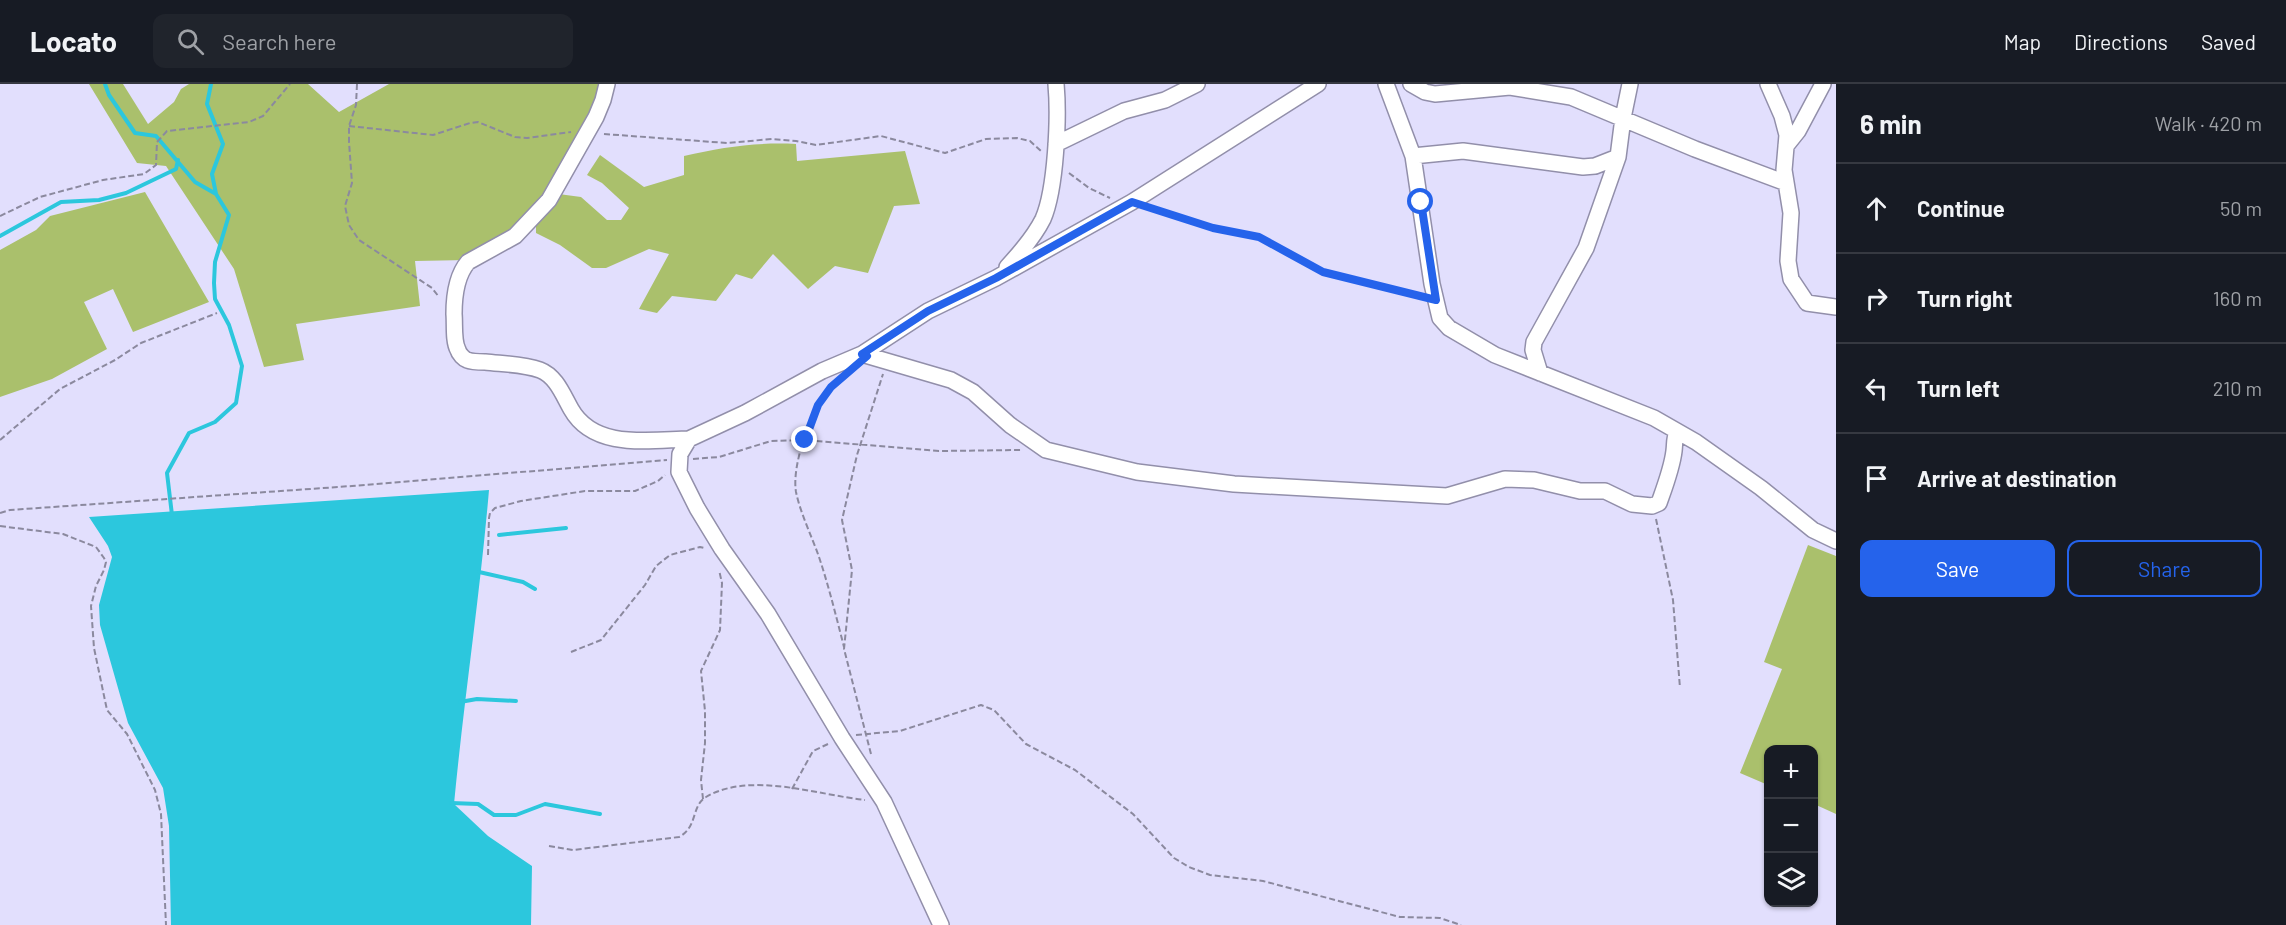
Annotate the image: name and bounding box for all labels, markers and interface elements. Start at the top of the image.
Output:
search box [153,14,573,68]
text: Locato [30,24,117,58]
icon: search [174,25,207,58]
text: Search here [222,28,337,54]
text: Map [2004,29,2041,54]
text: Directions [2074,29,2168,54]
text: Saved [2201,29,2256,54]
text: 6 min [1860,108,1922,139]
text: Walk · 420 m [2155,111,2262,135]
route start [1407,188,1433,214]
icon: ahead [1860,192,1893,225]
text: Continue [1917,195,2005,221]
text: 50 m [2220,196,2262,220]
icon: right [1860,282,1893,315]
text: Turn right [1917,285,2012,311]
text: 160 m [2213,286,2262,310]
icon: left [1860,372,1893,405]
text: Turn left [1917,375,2000,401]
text: 210 m [2213,376,2262,400]
route end [791,426,817,452]
icon: arrive [1860,462,1893,495]
text: Arrive at destination [1917,465,2116,491]
button: Save [1860,540,2055,597]
button: Share [2067,540,2262,597]
map controls [1764,745,1818,907]
button: + [1764,745,1818,799]
button: − [1764,799,1818,853]
button: layers [1764,853,1818,907]

